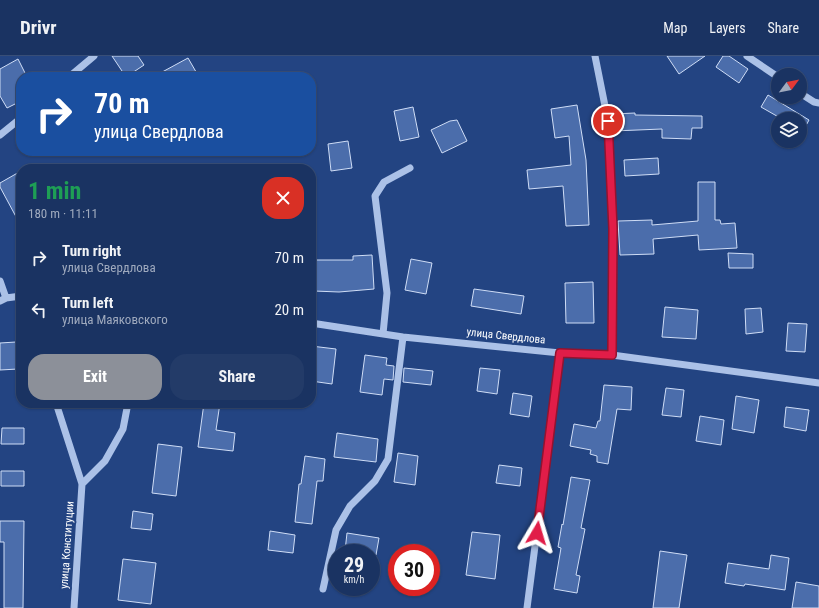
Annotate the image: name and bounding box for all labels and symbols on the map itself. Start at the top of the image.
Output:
north arrow [771,68,807,104]
pin [591,104,625,138]
street label: улица Свердлова [466,325,546,347]
street label: улица Конституции [57,501,77,589]
position arrow [516,512,558,554]
speed limit sign: 30 [388,544,440,596]

